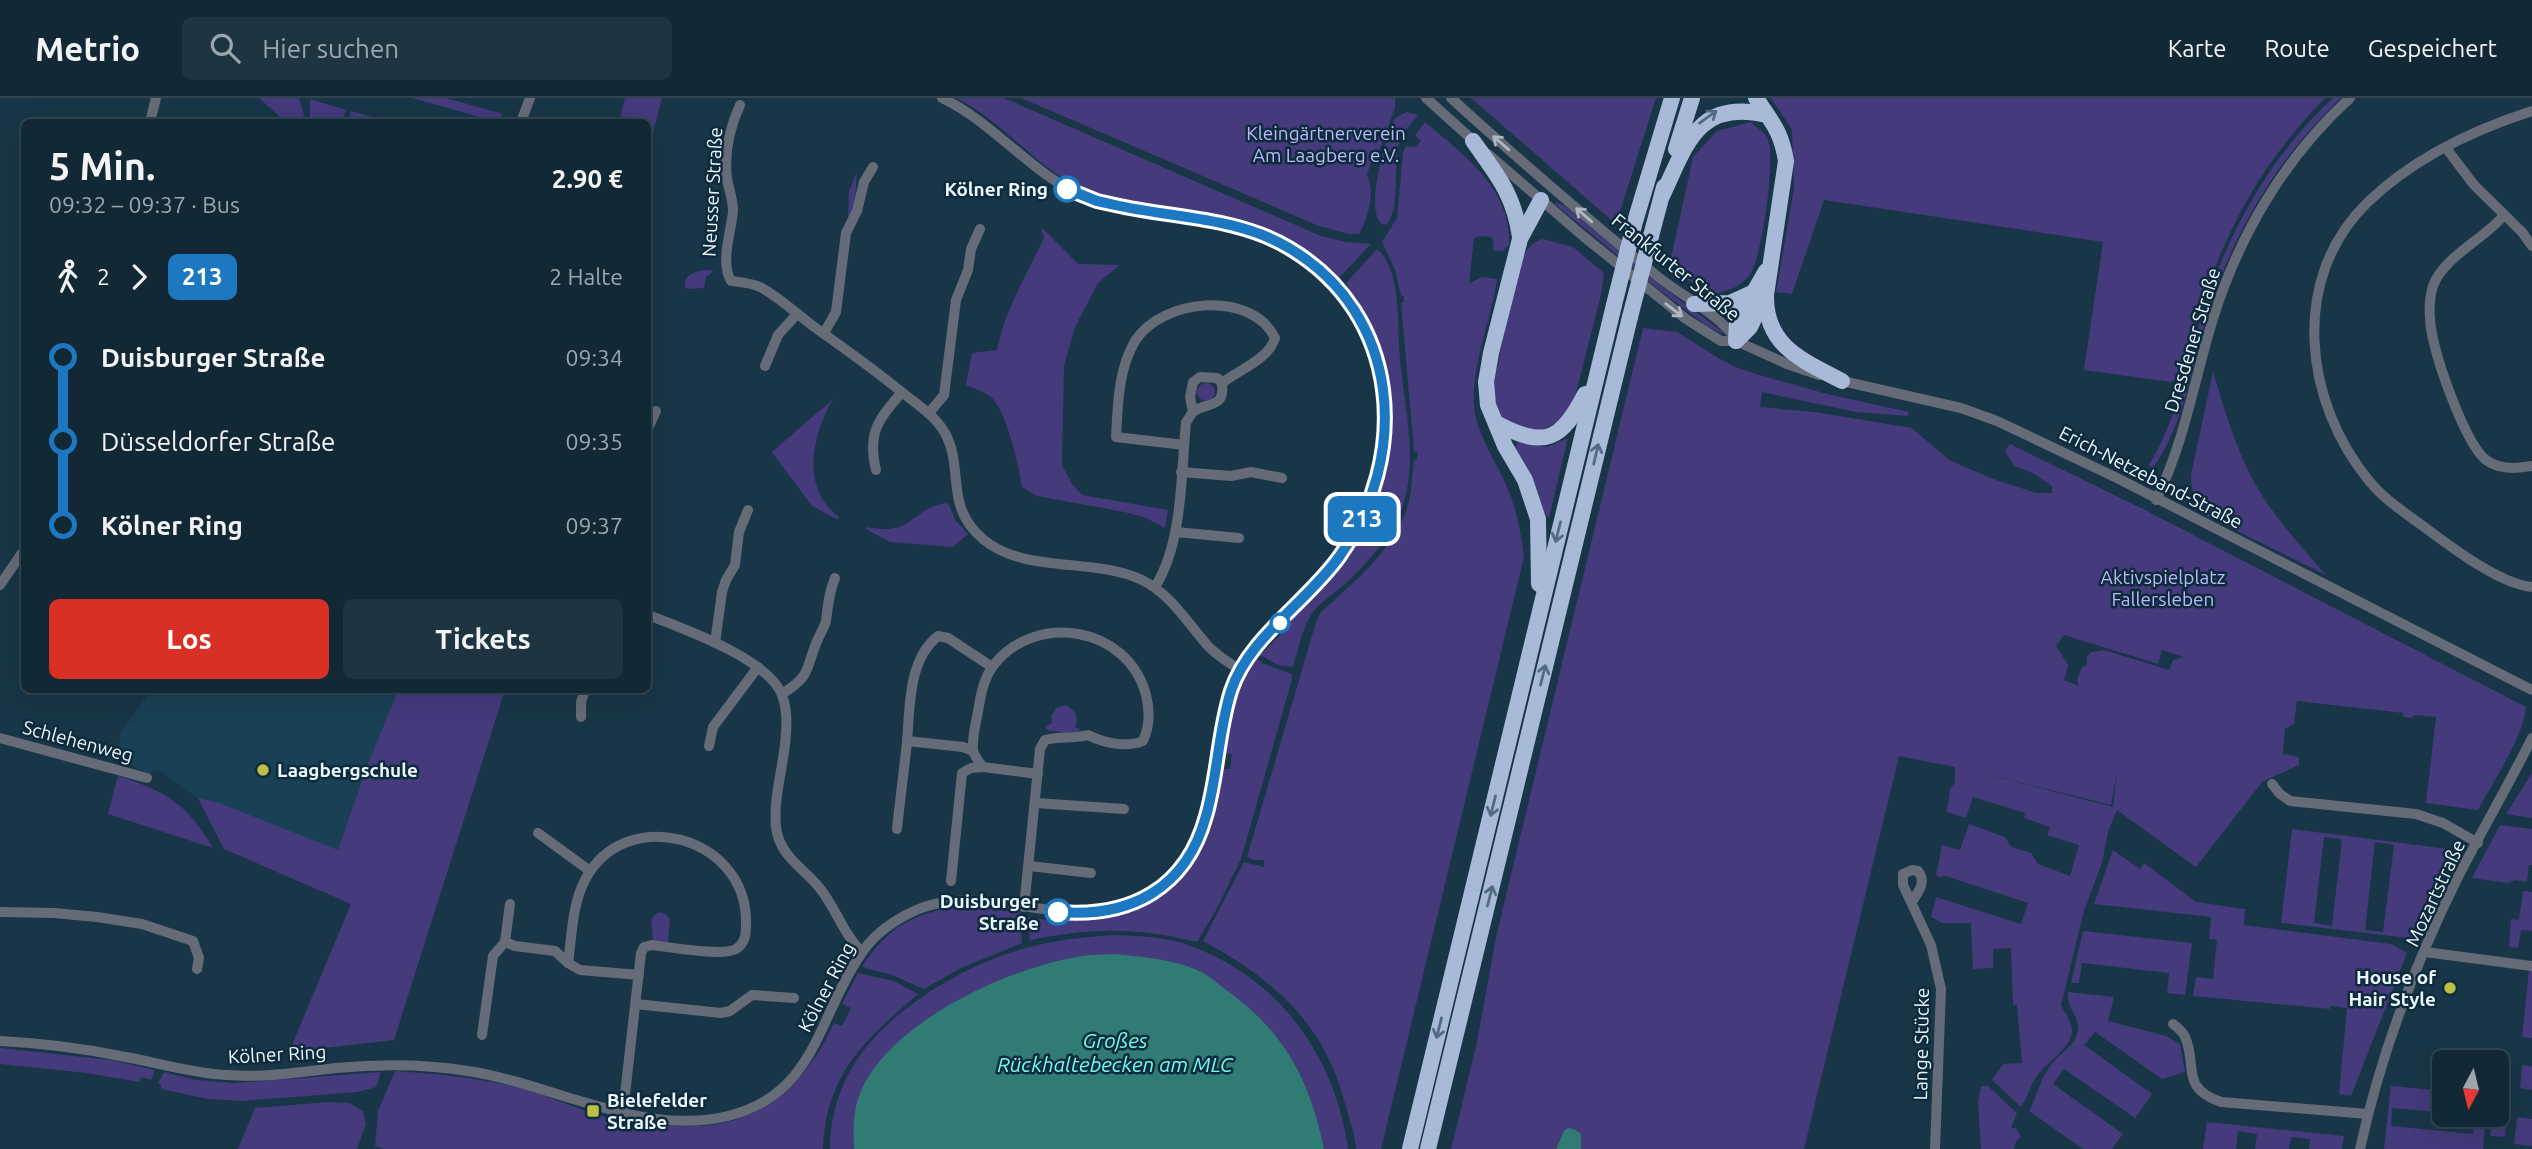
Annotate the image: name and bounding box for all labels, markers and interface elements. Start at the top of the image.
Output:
search box [182,17,672,80]
icon: search [206,29,244,67]
text: Metrio [35,30,140,67]
text: Hier suchen [262,34,399,63]
text: Karte [2168,35,2226,62]
text: Route [2264,35,2330,62]
text: Gespeichert [2368,35,2497,62]
one-way arrow [1698,110,1717,125]
park label: Kleingärtnerverein Am Laagberg e.V. [1246,122,1406,166]
street label: Neusser Straße [698,127,726,257]
one-way arrow [1492,135,1510,151]
text: 5 Min. [49,145,155,187]
text: 2.90 € [552,164,623,193]
marker: Kölner Ring [1054,176,1080,202]
place label: Kölner Ring [944,178,1048,200]
text: 09:32 – 09:37 · Bus [49,192,240,217]
one-way arrow [1575,207,1593,223]
street label: Frankfurter Straße [1608,209,1744,325]
icon: walk [49,258,87,296]
icon: forward [120,258,158,296]
text: 213 [182,263,223,290]
text: 2 [97,264,110,289]
text: 2 Halte [549,264,623,289]
street label: Dresdener Straße [2160,265,2224,415]
one-way arrow [1665,302,1684,317]
text: Duisburger Straße [101,343,325,372]
text: 09:34 [565,345,623,370]
street label: Erich-Netzeband-Straße [2056,421,2246,533]
text: Düsseldorfer Straße [101,427,335,456]
text: 09:35 [565,429,623,454]
one-way arrow [1590,443,1604,466]
line badge: 213 [1322,496,1402,542]
text: 213 [1342,505,1382,532]
text: Kölner Ring [101,511,243,540]
text: 09:37 [565,513,623,538]
one-way arrow [1551,520,1564,543]
park label: Aktivspielplatz Fallersleben [2101,566,2226,610]
button: Los [49,599,329,679]
button: Tickets [343,599,623,679]
unlabelled marker [1270,613,1290,633]
one-way arrow [1537,664,1550,687]
street label: Schlehenweg [20,716,136,766]
place label: Laagbergschule [277,759,418,781]
marker: Laagbergschule [255,762,271,778]
one-way arrow [1485,795,1498,817]
street label: Mozartstraße [2401,836,2469,950]
one-way arrow [1484,885,1497,908]
place label: Duisburger Straße [940,890,1039,934]
marker: Duisburger Straße [1045,899,1071,925]
street label: Kölner Ring [793,938,859,1036]
place label: House of Hair Style [2348,966,2436,1010]
marker: House of Hair Style [2442,980,2458,996]
street label: Lange Stücke [1909,987,1933,1101]
one-way arrow [1432,1016,1445,1038]
water label: Großes Rückhaltebecken am MLC [997,1028,1234,1076]
street label: Kölner Ring [227,1040,327,1068]
north arrow [2432,1050,2510,1127]
map controls [2432,1050,2509,1127]
place label: Bielefelder Straße [607,1089,707,1133]
marker: Bielefelder Straße [585,1103,601,1119]

